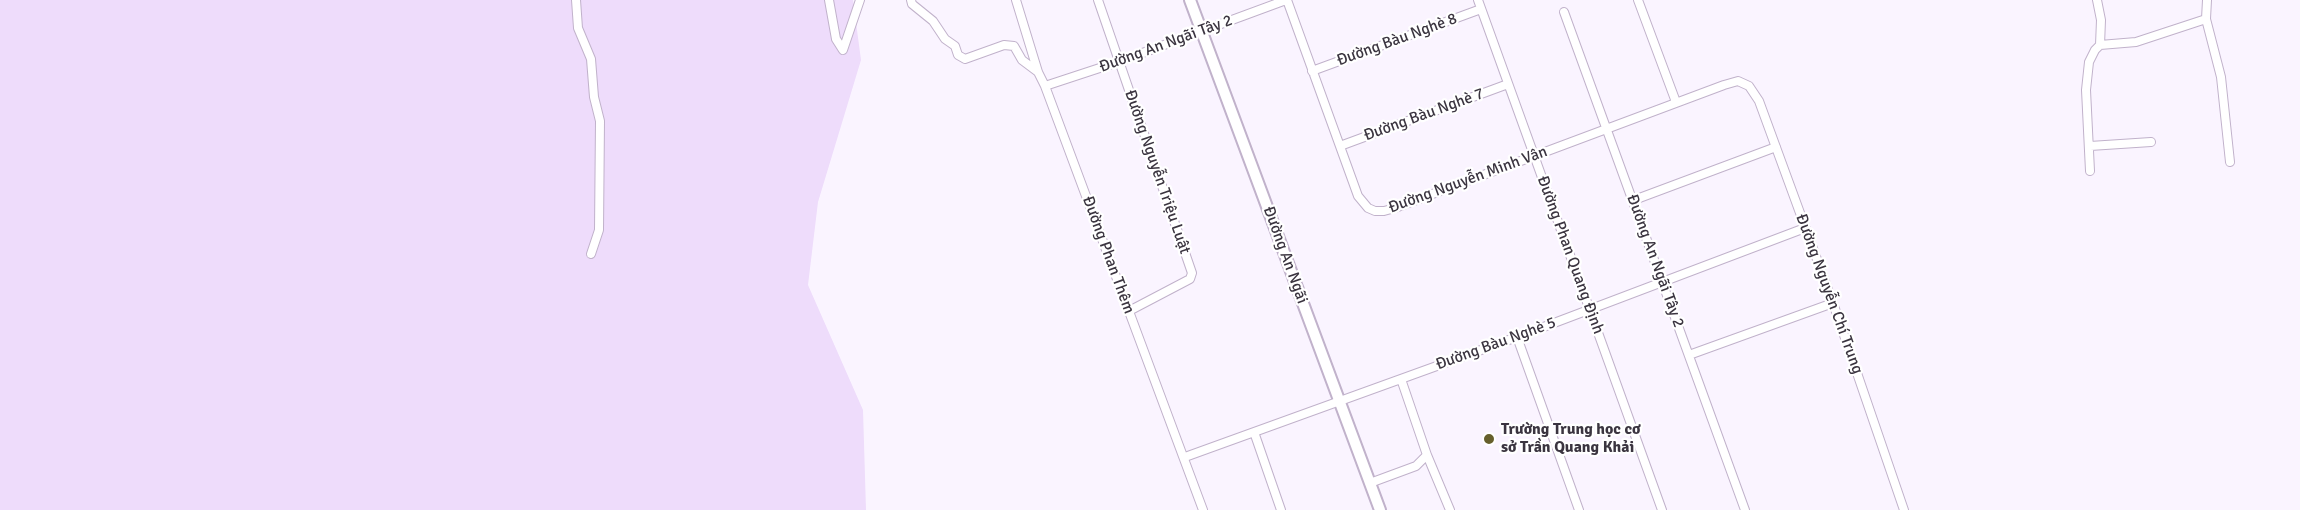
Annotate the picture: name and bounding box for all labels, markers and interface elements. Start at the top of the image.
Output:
street label: Đường Bàu Nghè 8 [1334,9,1460,71]
street label: Đường An Ngãi Tây 2 [1097,11,1235,77]
street label: Đường Bàu Nghè 7 [1361,84,1487,146]
street label: Đường Nguyễn Triệu Luật [1120,87,1194,257]
street label: Đường Nguyễn Minh Vân [1386,142,1550,218]
street label: Đường Phan Quang Định [1532,173,1608,337]
street label: Đường An Ngãi Tây 2 [1622,192,1688,330]
street label: Đường Phan Thêm [1078,193,1138,317]
street label: Đường An Ngãi [1258,204,1312,306]
street label: Đường Nguyễn Chí Trung [1791,211,1867,377]
street label: Đường Bàu Nghè 5 [1433,313,1559,375]
place label: Trường Trung học cơ sở Trần Quang Khải [1501,420,1640,458]
marker: Trường Trung học cơ sở Trần Quang Khải [1482,432,1496,446]

